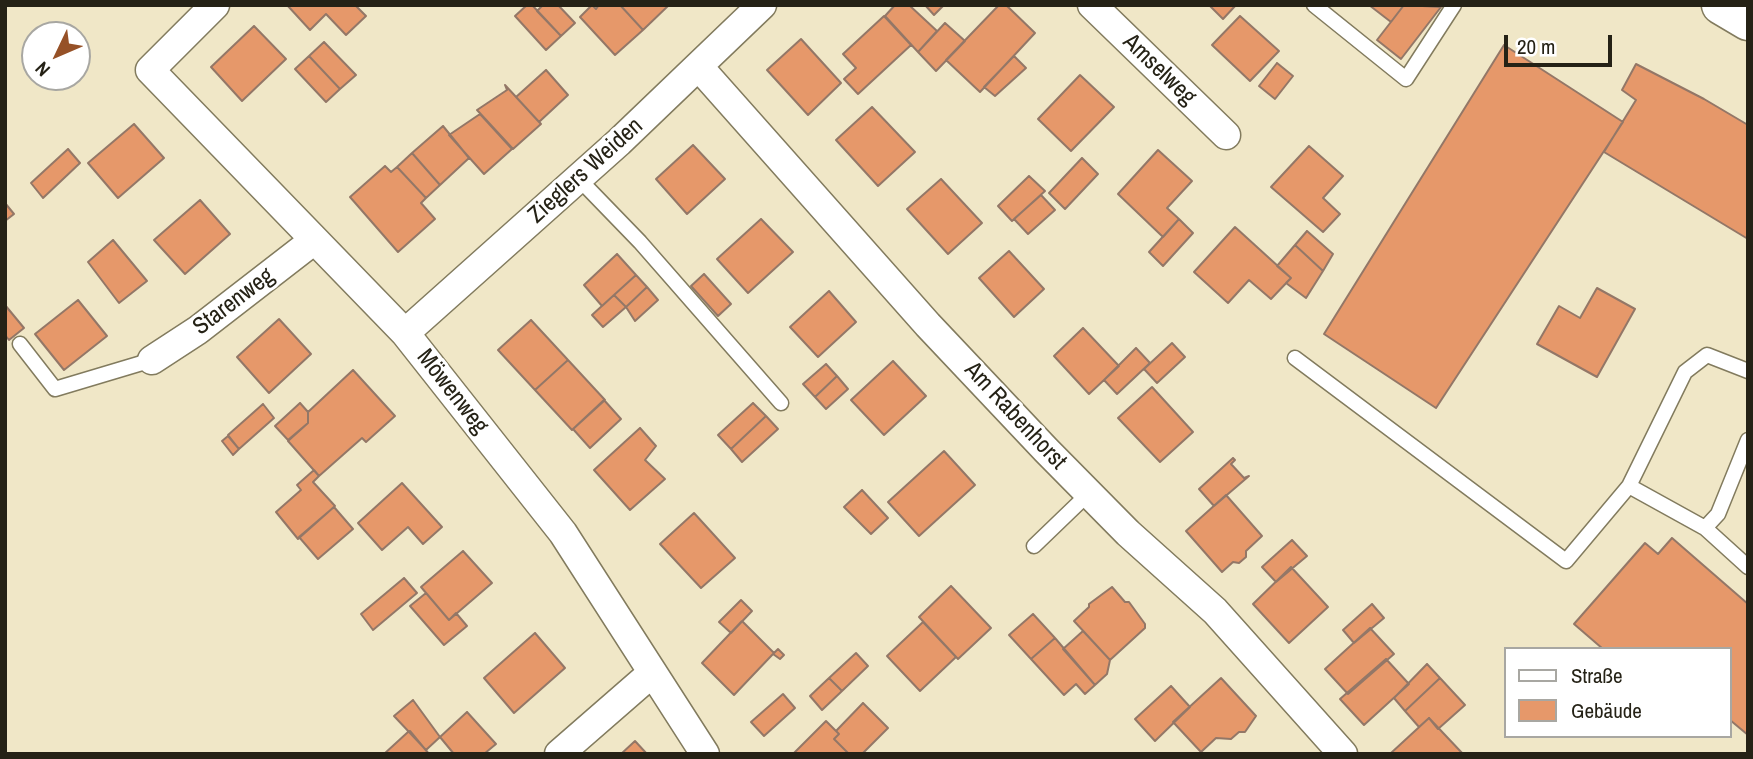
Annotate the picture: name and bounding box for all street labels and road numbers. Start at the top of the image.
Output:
street label: Amselweg [1116,28,1202,112]
street label: Zieglers Weiden [523,112,649,230]
street label: Starenweg [188,262,280,342]
street label: Möwenweg [410,344,494,440]
street label: Am Rabenhorst [958,356,1072,476]

